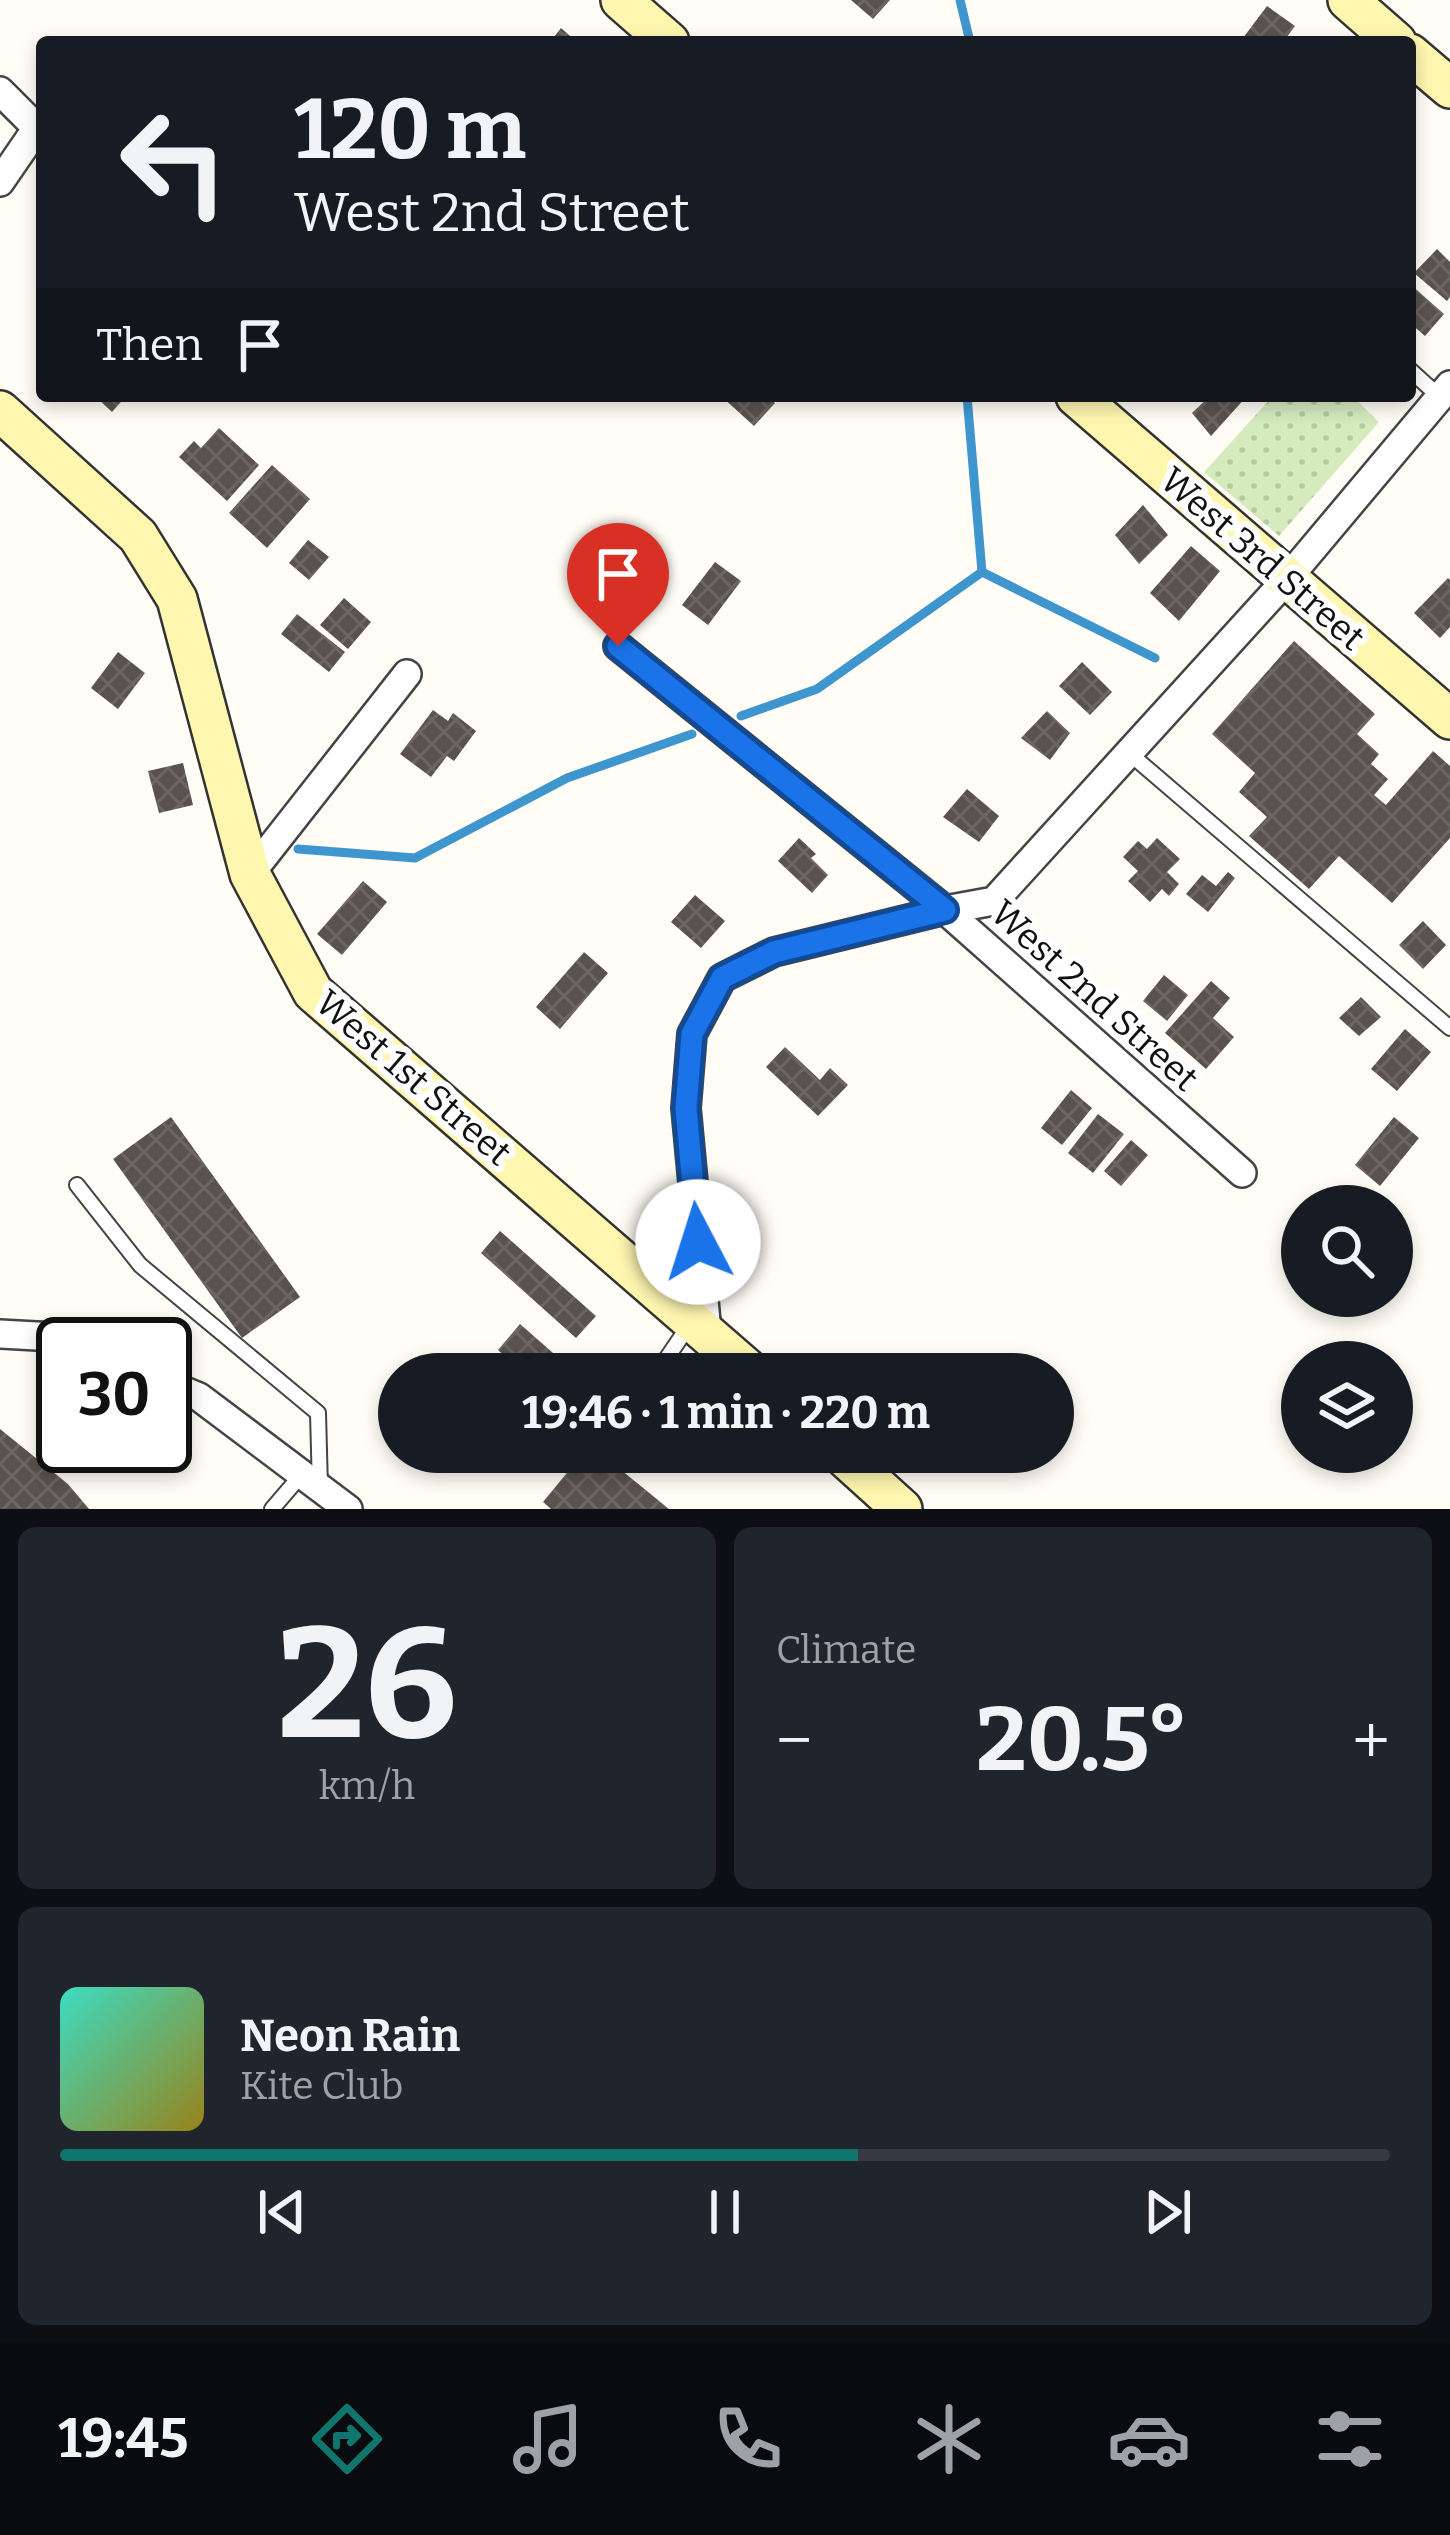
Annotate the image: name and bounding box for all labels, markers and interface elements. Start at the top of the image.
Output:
text: 120 m [294,79,526,180]
icon: left [96,84,252,240]
text: West 2nd Street [294,181,690,245]
icon: arrive [227,312,293,378]
text: Then [96,318,203,372]
street label: West 3rd Street [1151,458,1374,659]
pin [567,523,669,646]
icon: arrive [585,541,651,607]
street label: West 2nd Street [982,891,1207,1100]
street label: West 1st Street [306,981,520,1175]
position arrow [635,1179,761,1305]
map controls [1281,1185,1413,1473]
button: search [1281,1185,1413,1317]
speed limit sign: 30 [36,1317,192,1473]
button: layers [1281,1341,1413,1473]
text: 19:46 · 1 min · 220 m [522,1386,930,1440]
text: 26 [277,1591,457,1778]
text: Climate [776,1627,916,1673]
text: 20.5° [976,1686,1189,1794]
text: − [776,1701,812,1780]
text: + [1352,1701,1390,1780]
text: km/h [319,1763,415,1809]
text: Neon Rain [240,2009,460,2063]
text: Kite Club [240,2063,403,2109]
icon: previous [249,2179,315,2245]
icon: pause [692,2179,758,2245]
icon: next [1135,2179,1201,2245]
icon: directions [305,2397,389,2481]
icon: music [506,2397,590,2481]
icon: phone [706,2397,790,2481]
icon: climate [907,2397,991,2481]
icon: car [1107,2397,1191,2481]
icon: filters [1308,2397,1392,2481]
text: 19:45 [58,2407,189,2471]

